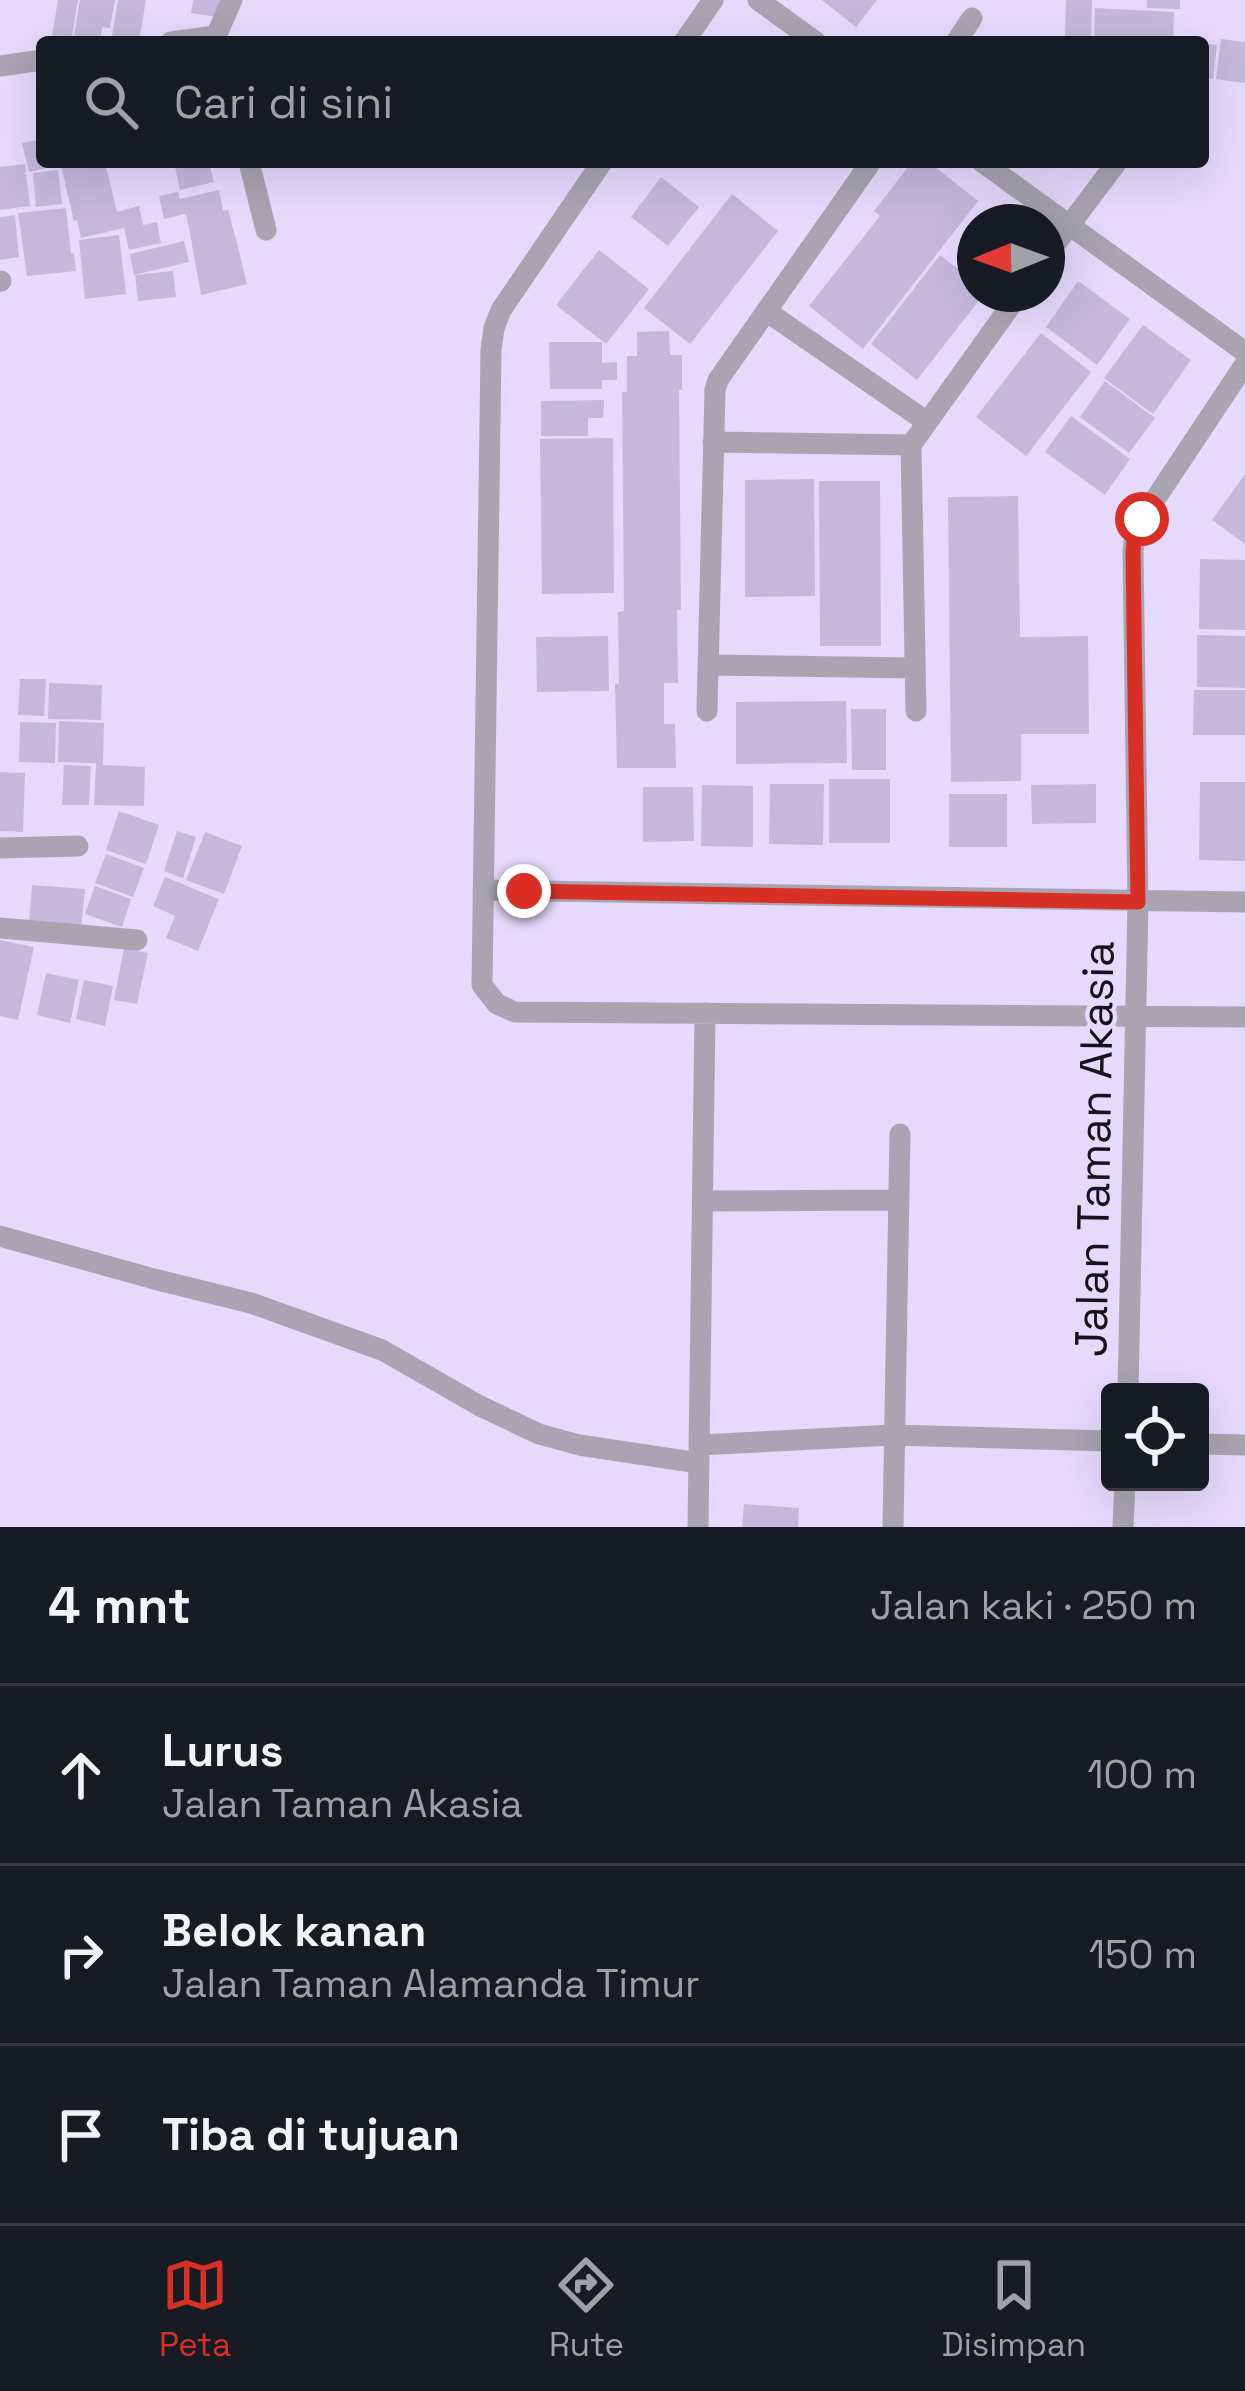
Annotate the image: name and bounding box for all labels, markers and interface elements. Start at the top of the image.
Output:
search box [36,36,1209,168]
icon: search [78,69,144,135]
text: Cari di sini [174,74,393,131]
north arrow [957,204,1065,312]
route start [1115,492,1169,546]
route end [497,864,551,918]
street label: Jalan Taman Akasia [1062,940,1127,1358]
map controls [1101,1383,1209,1491]
button: locate [1101,1383,1209,1491]
text: 4 mnt [48,1573,191,1638]
text: Jalan kaki · 250 m [870,1581,1197,1630]
text: Lurus [162,1722,283,1779]
icon: ahead [48,1742,114,1808]
text: 100 m [1087,1750,1197,1799]
text: Jalan Taman Akasia [162,1779,523,1828]
text: Belok kanan [162,1902,427,1959]
icon: right [48,1922,114,1988]
text: 150 m [1089,1930,1197,1979]
text: Jalan Taman Alamanda Timur [162,1959,700,2008]
icon: arrive [48,2102,114,2168]
text: Tiba di tujuan [162,2106,460,2163]
tab: Peta [159,2252,231,2366]
tab: Rute [549,2252,624,2366]
tab: Disimpan [942,2252,1086,2366]

